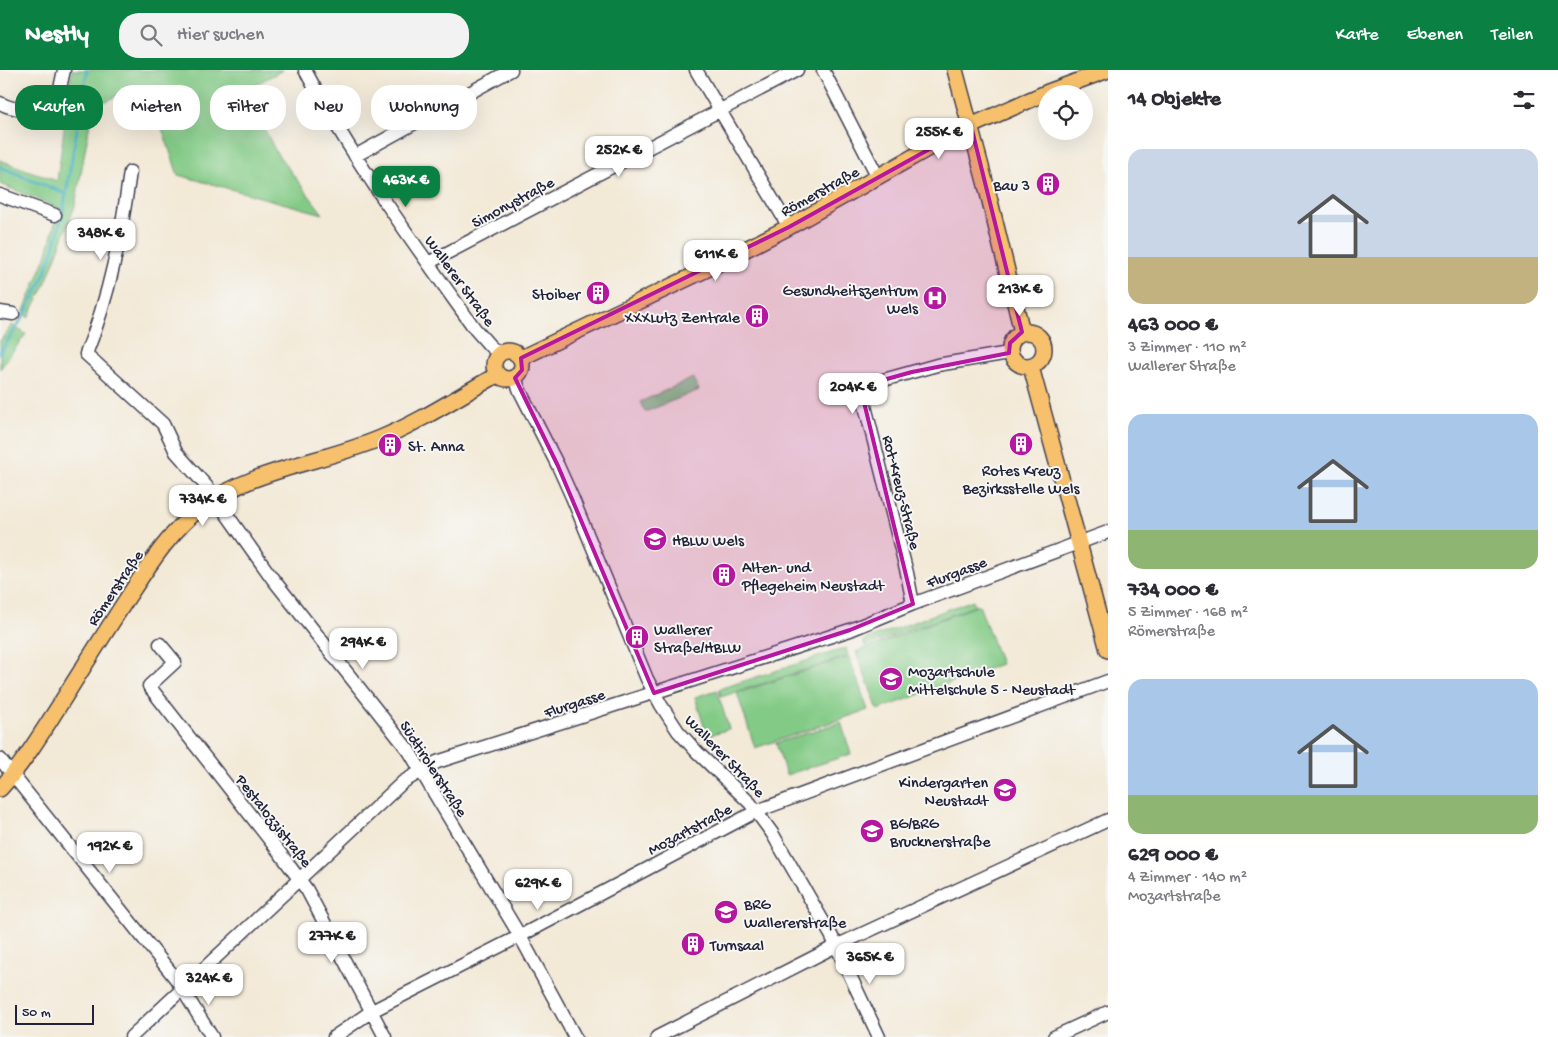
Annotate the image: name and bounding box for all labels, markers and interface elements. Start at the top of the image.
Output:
search box [119,13,469,58]
text: Nestly [25,21,89,50]
icon: search [137,21,165,49]
text: Hier suchen [177,24,264,47]
text: Karte [1336,25,1379,46]
text: Ebenen [1407,25,1463,46]
text: Teilen [1491,25,1533,46]
chip: Kaufen [15,85,103,130]
chip: Mieten [113,85,200,130]
chip: Filter [210,85,286,130]
chip: Neu [296,85,361,130]
chip: Wohnung [371,85,477,130]
map controls [1038,85,1093,140]
button: locate [1038,85,1093,140]
icon: filters [1510,86,1538,114]
text: 14 Objekte [1128,88,1221,113]
pin: 255K € [898,118,980,160]
text: 255K € [916,124,962,143]
pin: 252K € [578,136,660,178]
text: 252K € [596,142,642,161]
street label: Römerstraße [778,163,864,222]
pin: 463K € [365,166,447,208]
building icon: Bau 3 [1035,171,1061,197]
text: 463K € [383,172,429,191]
street label: Simonystraße [469,174,559,234]
place label: Bau 3 [992,178,1030,197]
icon: home [1288,181,1378,271]
pin: 348K € [60,218,142,261]
text: 348K € [78,225,124,244]
street label: Wallerer Straße [419,233,498,332]
pin: 611K € [675,240,757,282]
text: 611K € [694,246,738,265]
pin: 213K € [979,274,1061,317]
building icon: Stoiber [585,280,611,306]
text: 213K € [998,281,1042,300]
place label: Gesundheitszentrum Wels [783,283,919,320]
hospital icon: Gesundheitszentrum Wels [922,285,948,311]
place label: Stoiber [532,287,581,306]
building icon: XXXLutz Zentrale [744,303,770,329]
place label: XXXLutz Zentrale [624,310,741,329]
text: 463 000 € [1128,314,1218,339]
text: 3 Zimmer · 110 m² [1128,339,1247,358]
text: Wallerer Straße [1128,358,1236,377]
pin: 204K € [812,372,894,415]
text: 204K € [830,379,876,398]
building icon: Rotes Kreuz Bezirksstelle Wels [1008,431,1034,457]
building icon: St. Anna [377,432,403,458]
street label: Rot-Kreuz-Straße [876,434,923,553]
place label: St. Anna [408,439,465,458]
icon: home [1288,446,1378,536]
place label: Rotes Kreuz Bezirksstelle Wels [962,463,1080,500]
pin: 734K € [162,484,244,527]
text: 734K € [180,491,226,510]
school or university icon: HBLW Wels [642,526,668,552]
place label: HBLW Wels [672,533,745,552]
street label: Römerstraße [85,547,149,630]
street label: Flurgasse [924,554,991,595]
place label: Alten- und Pflegeheim Neustadt [741,560,885,597]
building icon: Alten- und Pflegeheim Neustadt [711,562,737,588]
text: 734 000 € [1128,579,1218,604]
text: 5 Zimmer · 168 m² [1128,604,1248,623]
place label: Wallerer Straße/HBLW [654,622,742,659]
text: Römerstraße [1128,623,1215,642]
building icon: Wallerer Straße/HBLW [624,624,650,650]
pin: 294K € [322,628,404,670]
text: 294K € [340,634,386,653]
place label: Mozartschule Mittelschule 5 - Neustadt [908,664,1076,701]
school or university icon: Mozartschule Mittelschule 5 - Neustadt [878,666,904,692]
street label: Flurgasse [541,686,609,724]
icon: home [1288,711,1378,801]
street label: Wallerer Straße [679,712,768,803]
street label: Südtirolerstraße [394,718,471,822]
street label: Pestalozzistraße [229,771,315,873]
place label: Kindergarten Neustadt [899,775,989,812]
school or university icon: Kindergarten Neustadt [992,777,1018,803]
street label: Mozartstraße [645,801,737,861]
place label: BG/BRG Brucknerstraße [889,816,991,853]
school or university icon: BG/BRG Brucknerstraße [859,818,885,844]
pin: 192K € [69,832,151,874]
text: 192K € [88,838,132,857]
text: 629 000 € [1128,844,1218,869]
pin: 629K € [497,868,579,911]
text: 4 Zimmer · 140 m² [1128,869,1247,888]
text: 629K € [515,875,561,894]
text: Mozartstraße [1128,888,1221,907]
place label: BRG Wallererstraße [743,897,847,934]
school or university icon: BRG Wallererstraße [713,899,739,925]
pin: 277K € [291,922,373,964]
text: 277K € [309,928,355,947]
building icon: Turnsaal [680,931,706,957]
place label: Turnsaal [709,938,764,957]
pin: 365K € [829,942,911,985]
text: 365K € [847,949,893,968]
pin: 324K € [168,964,250,1006]
text: 324K € [186,970,232,989]
scale bar [15,1002,94,1025]
text: 50 m [22,1005,51,1022]

